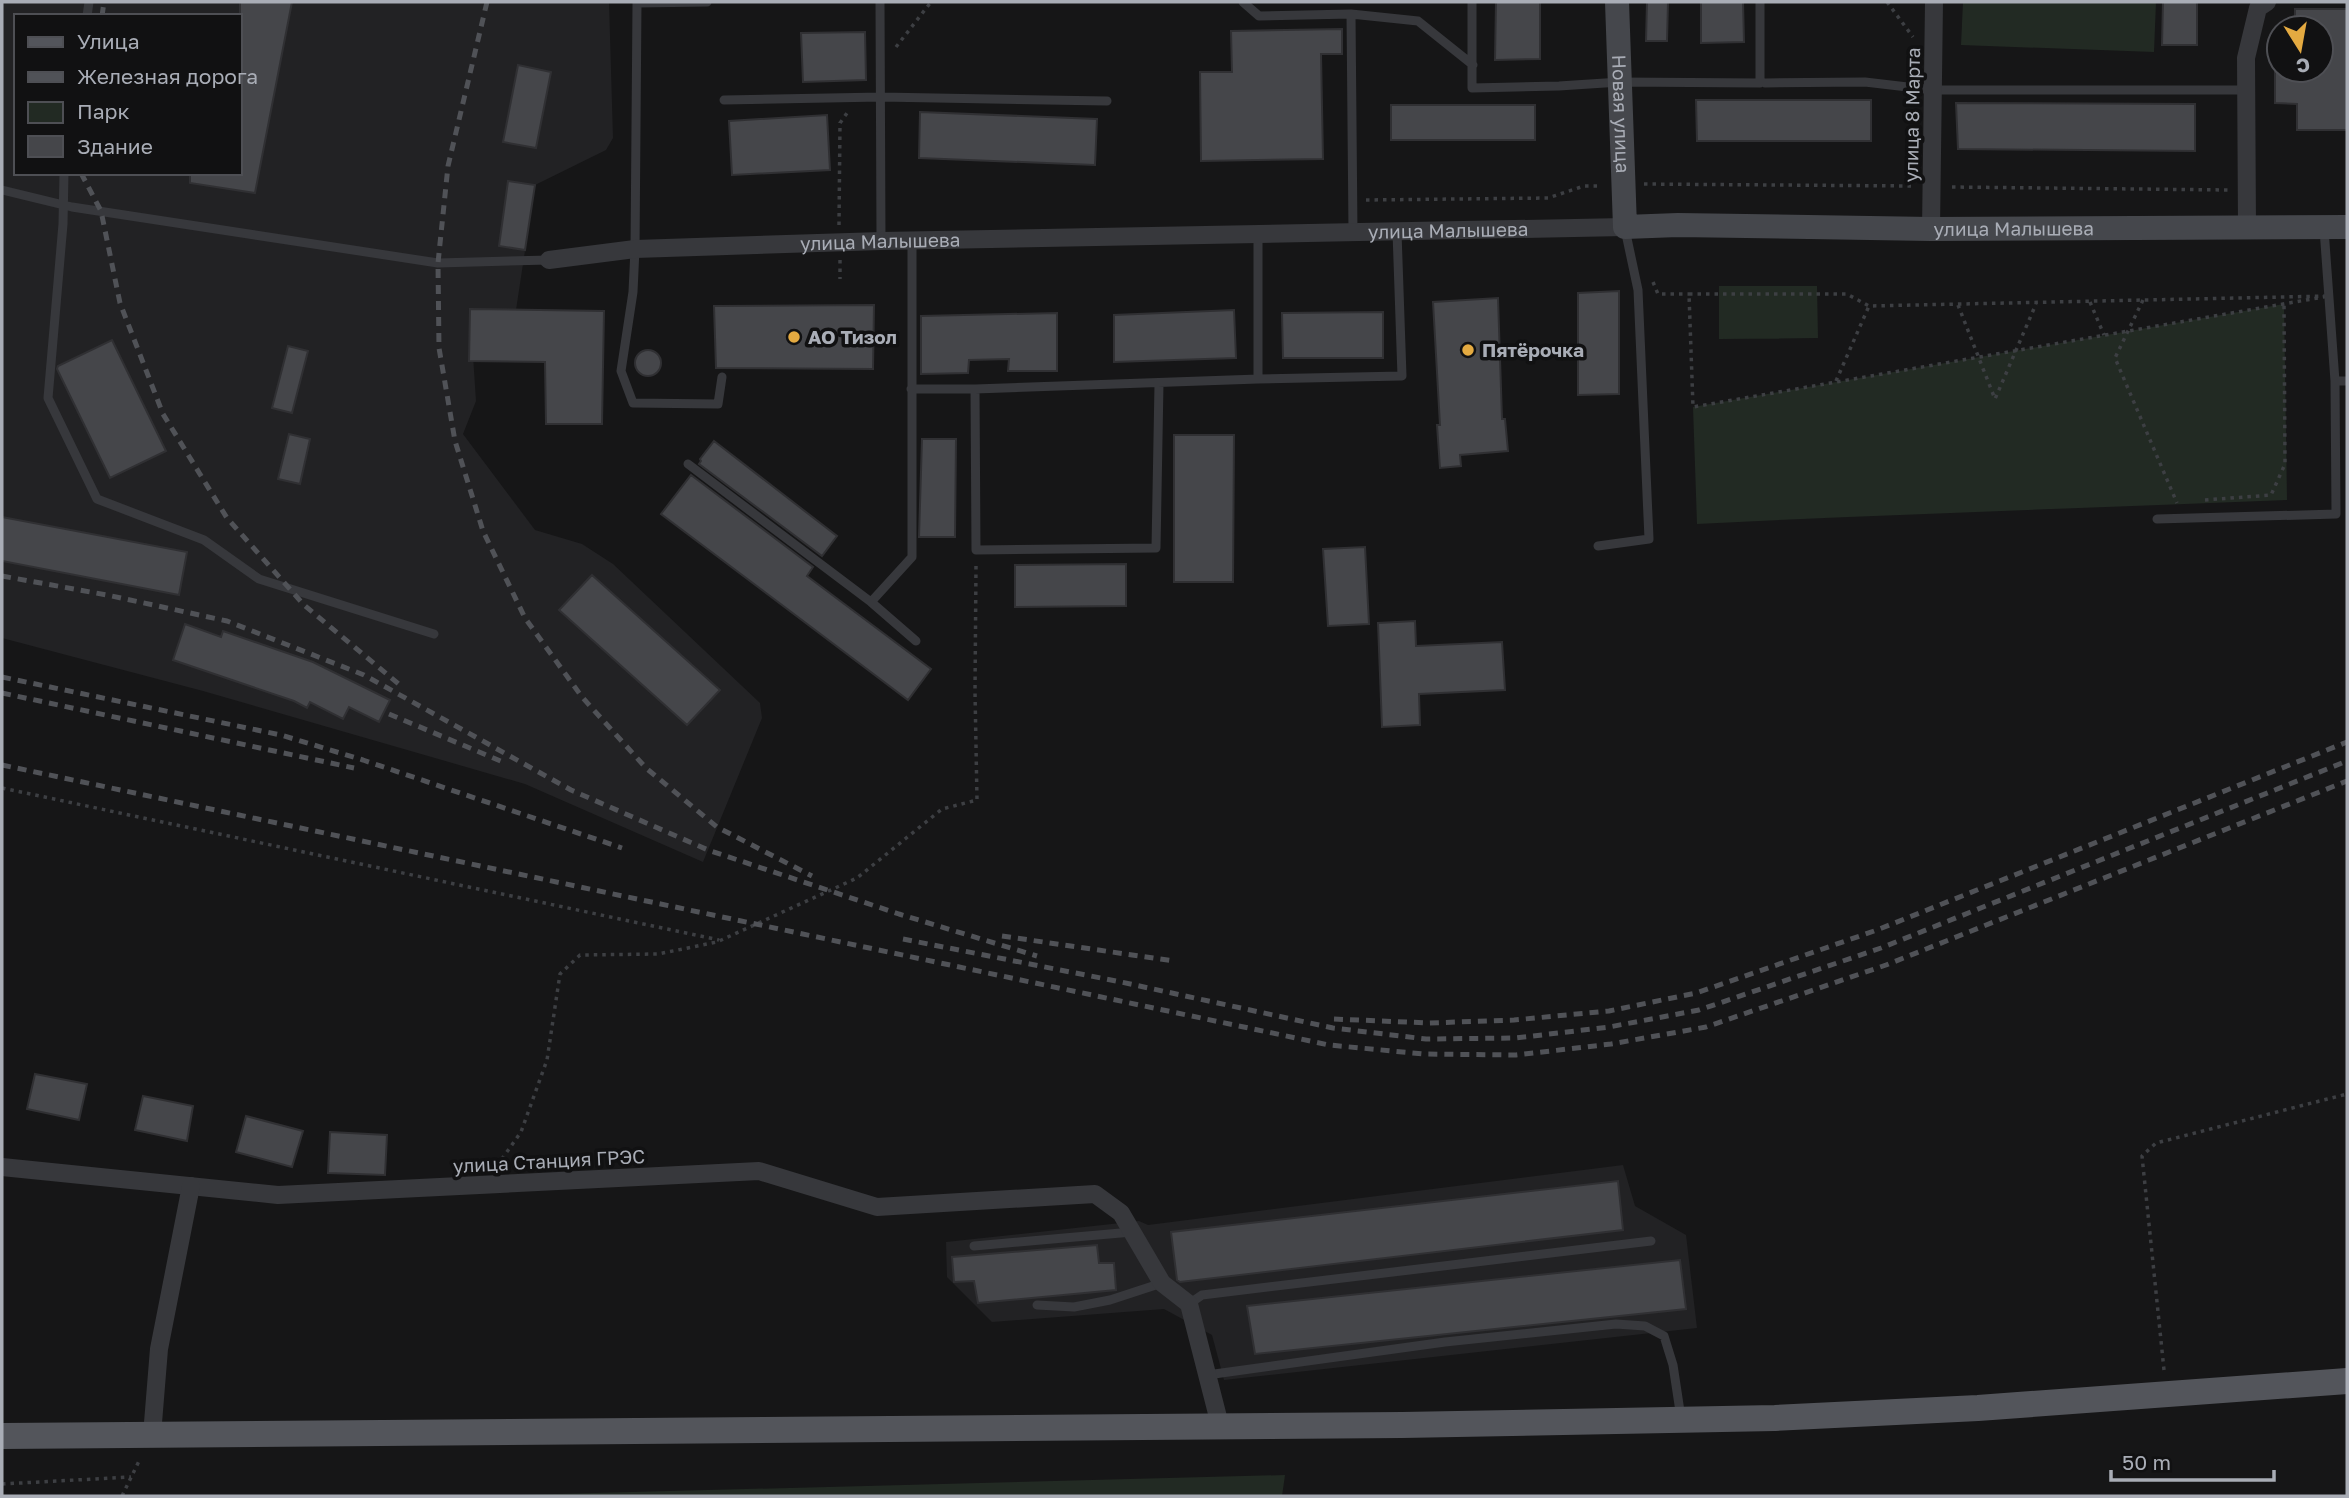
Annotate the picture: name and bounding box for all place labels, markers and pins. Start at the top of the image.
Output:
place label: АО Тизол [808,325,897,348]
marker: АО Тизол [786,329,802,345]
place label: Пятёрочка [1482,338,1584,361]
marker: Пятёрочка [1460,342,1476,358]

